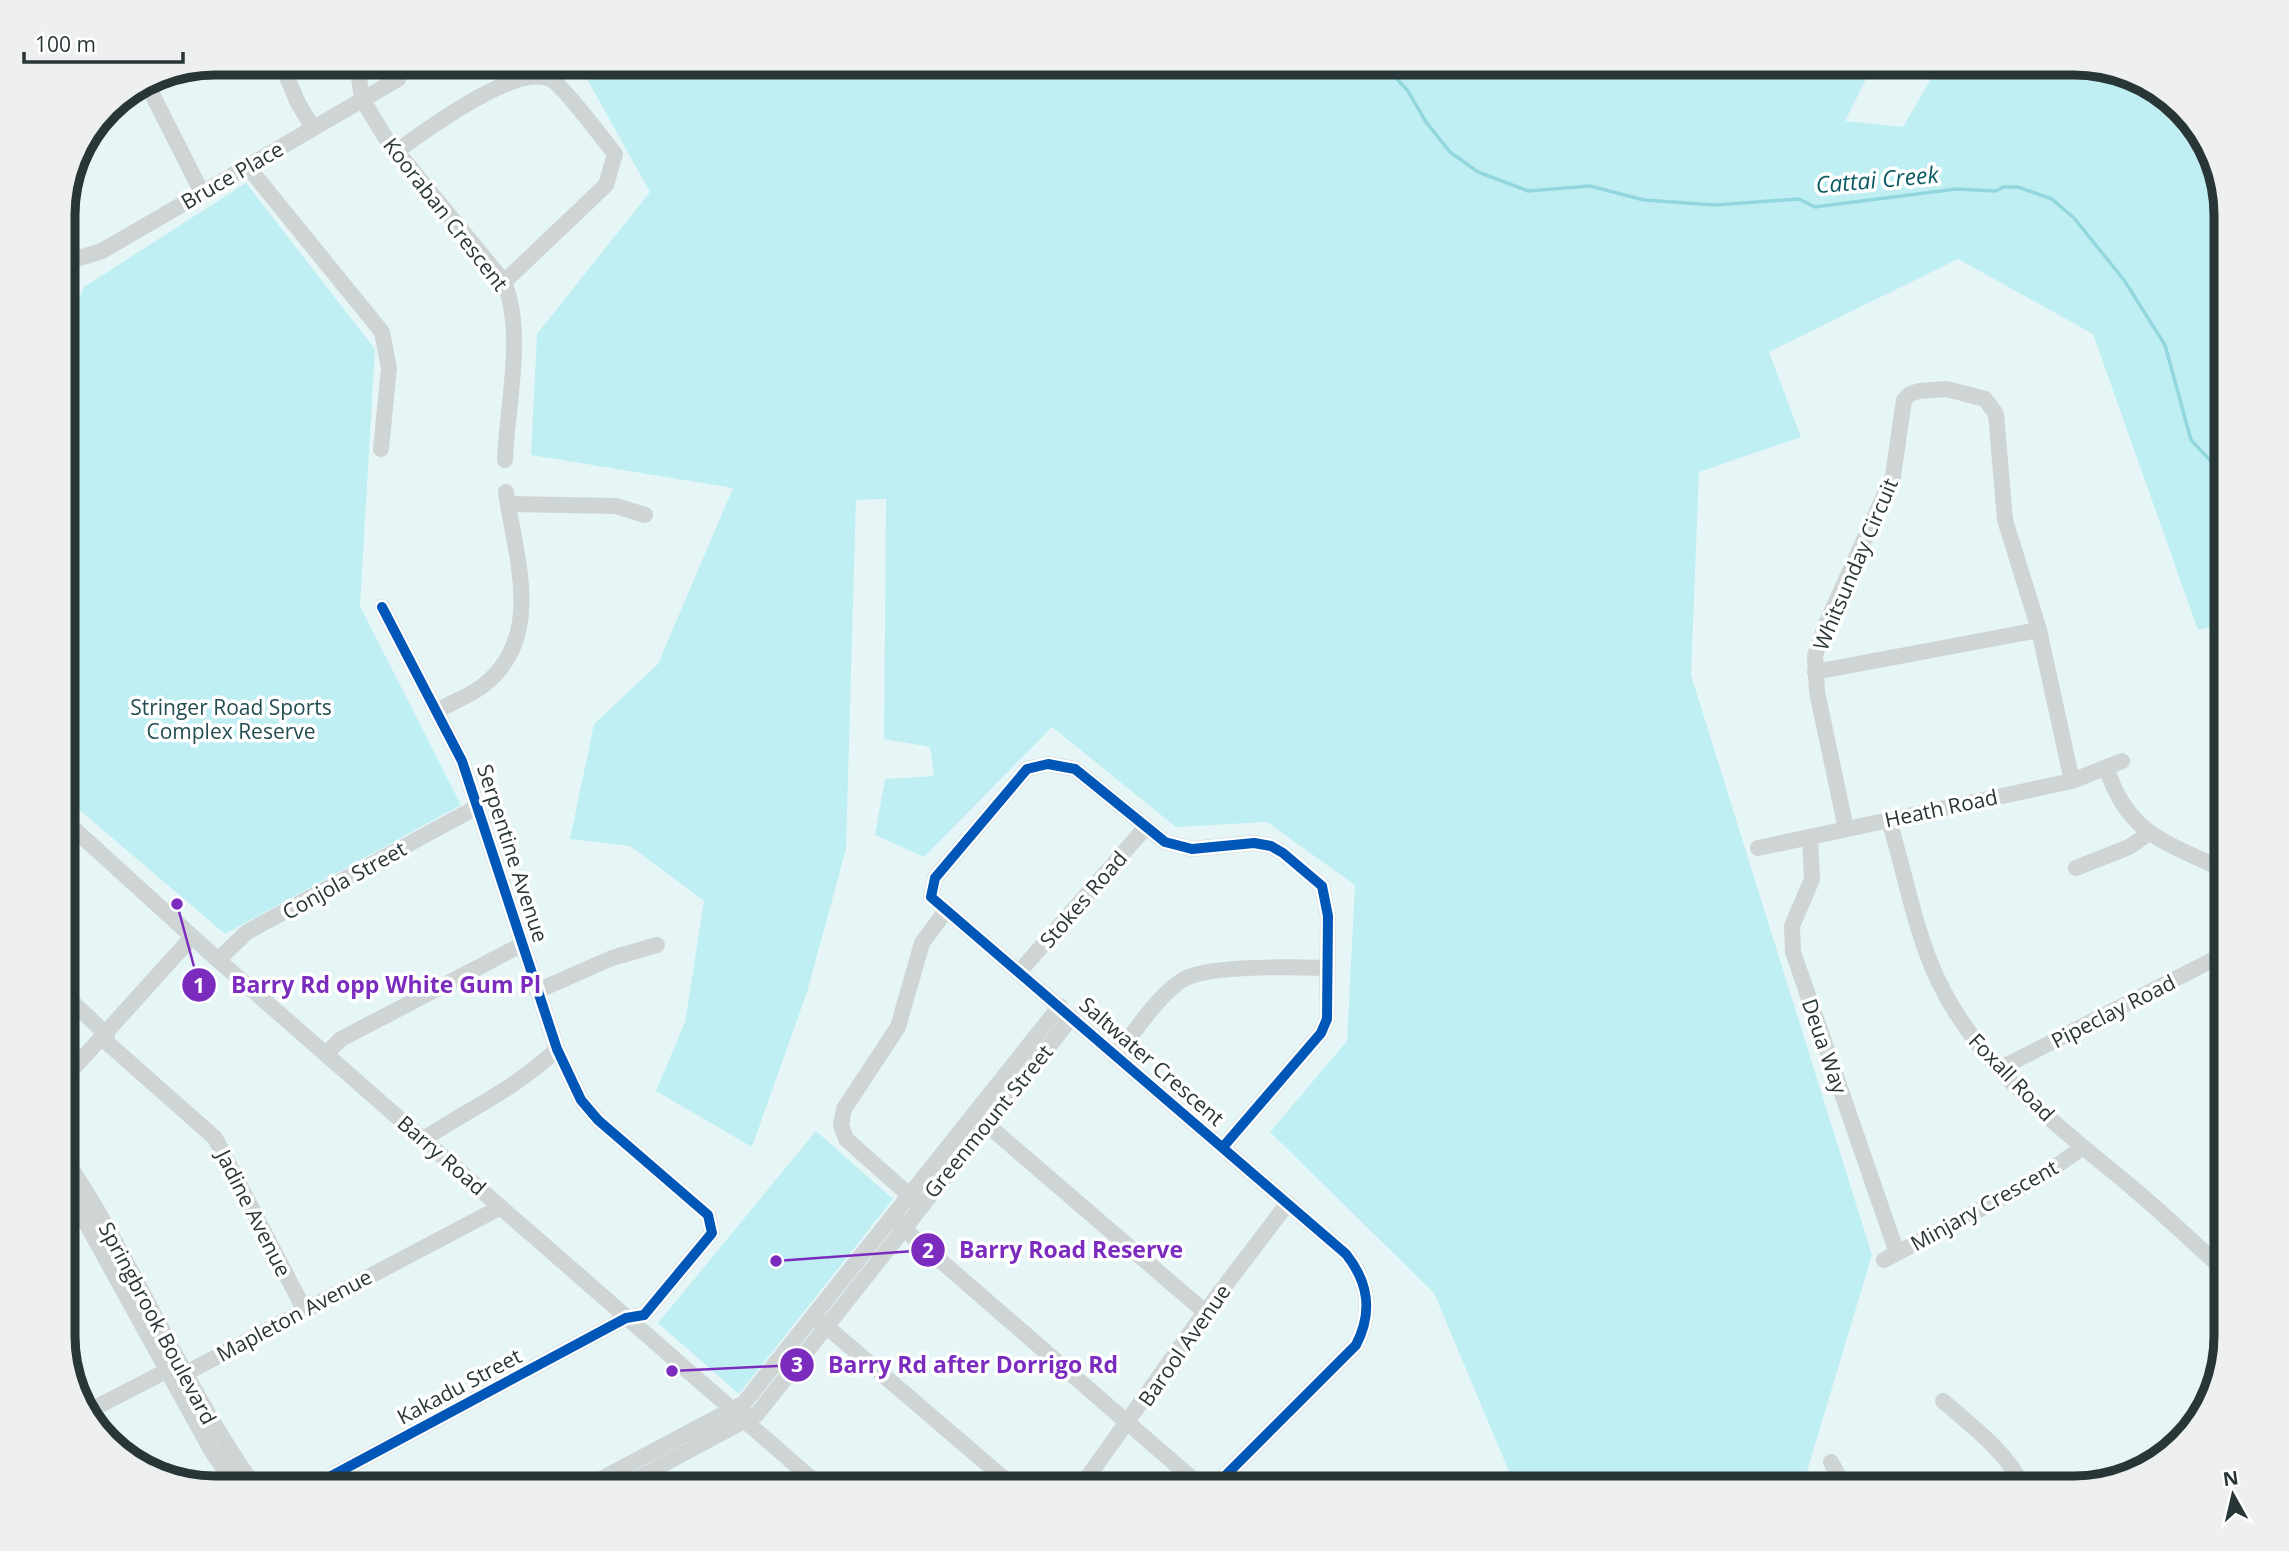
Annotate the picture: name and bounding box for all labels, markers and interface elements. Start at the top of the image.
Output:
scale bar [24,21,184,65]
text: 100 m [35,30,96,58]
street label: Kooraban Crescent [377,132,515,296]
street label: Bruce Place [176,134,288,216]
water label: Cattai Creek [1814,158,1941,200]
street label: Whitsunday Circuit [1806,474,1904,654]
park label: Stringer Road Sports Complex Reserve [130,693,332,745]
street label: Serpentine Avenue [471,760,555,946]
street label: Heath Road [1882,782,2000,834]
street label: Conjola Street [277,834,411,926]
street label: Stokes Road [1033,845,1133,953]
callout: Barry Rd opp White Gum Pl [182,963,555,1007]
text: Barry Rd opp White Gum Pl [231,968,541,1000]
street label: Pipeclay Road [2046,968,2180,1054]
text: 1 [193,971,205,999]
street label: Saltwater Crescent [1074,990,1230,1132]
street label: Deua Way [1796,995,1854,1098]
street label: Foxall Road [1963,1027,2061,1127]
street label: Greenmount Street [917,1038,1059,1204]
street label: Barry Road [392,1109,492,1201]
street label: Jadine Avenue [209,1143,298,1281]
street label: Minjary Crescent [1905,1153,2063,1257]
street label: Springbrook Boulevard [93,1217,223,1429]
callout: Barry Road Reserve [910,1228,1197,1272]
text: Barry Road Reserve [959,1233,1183,1265]
text: 2 [922,1236,934,1264]
street label: Mapleton Avenue [211,1262,377,1368]
street label: Barool Avenue [1132,1278,1236,1412]
street label: Kakadu Street [392,1341,526,1431]
callout: Barry Rd after Dorrigo Rd [779,1343,1132,1387]
text: Barry Rd after Dorrigo Rd [828,1348,1118,1380]
text: 3 [791,1350,803,1378]
north arrow [2198,1460,2268,1530]
text: N [2221,1464,2240,1492]

